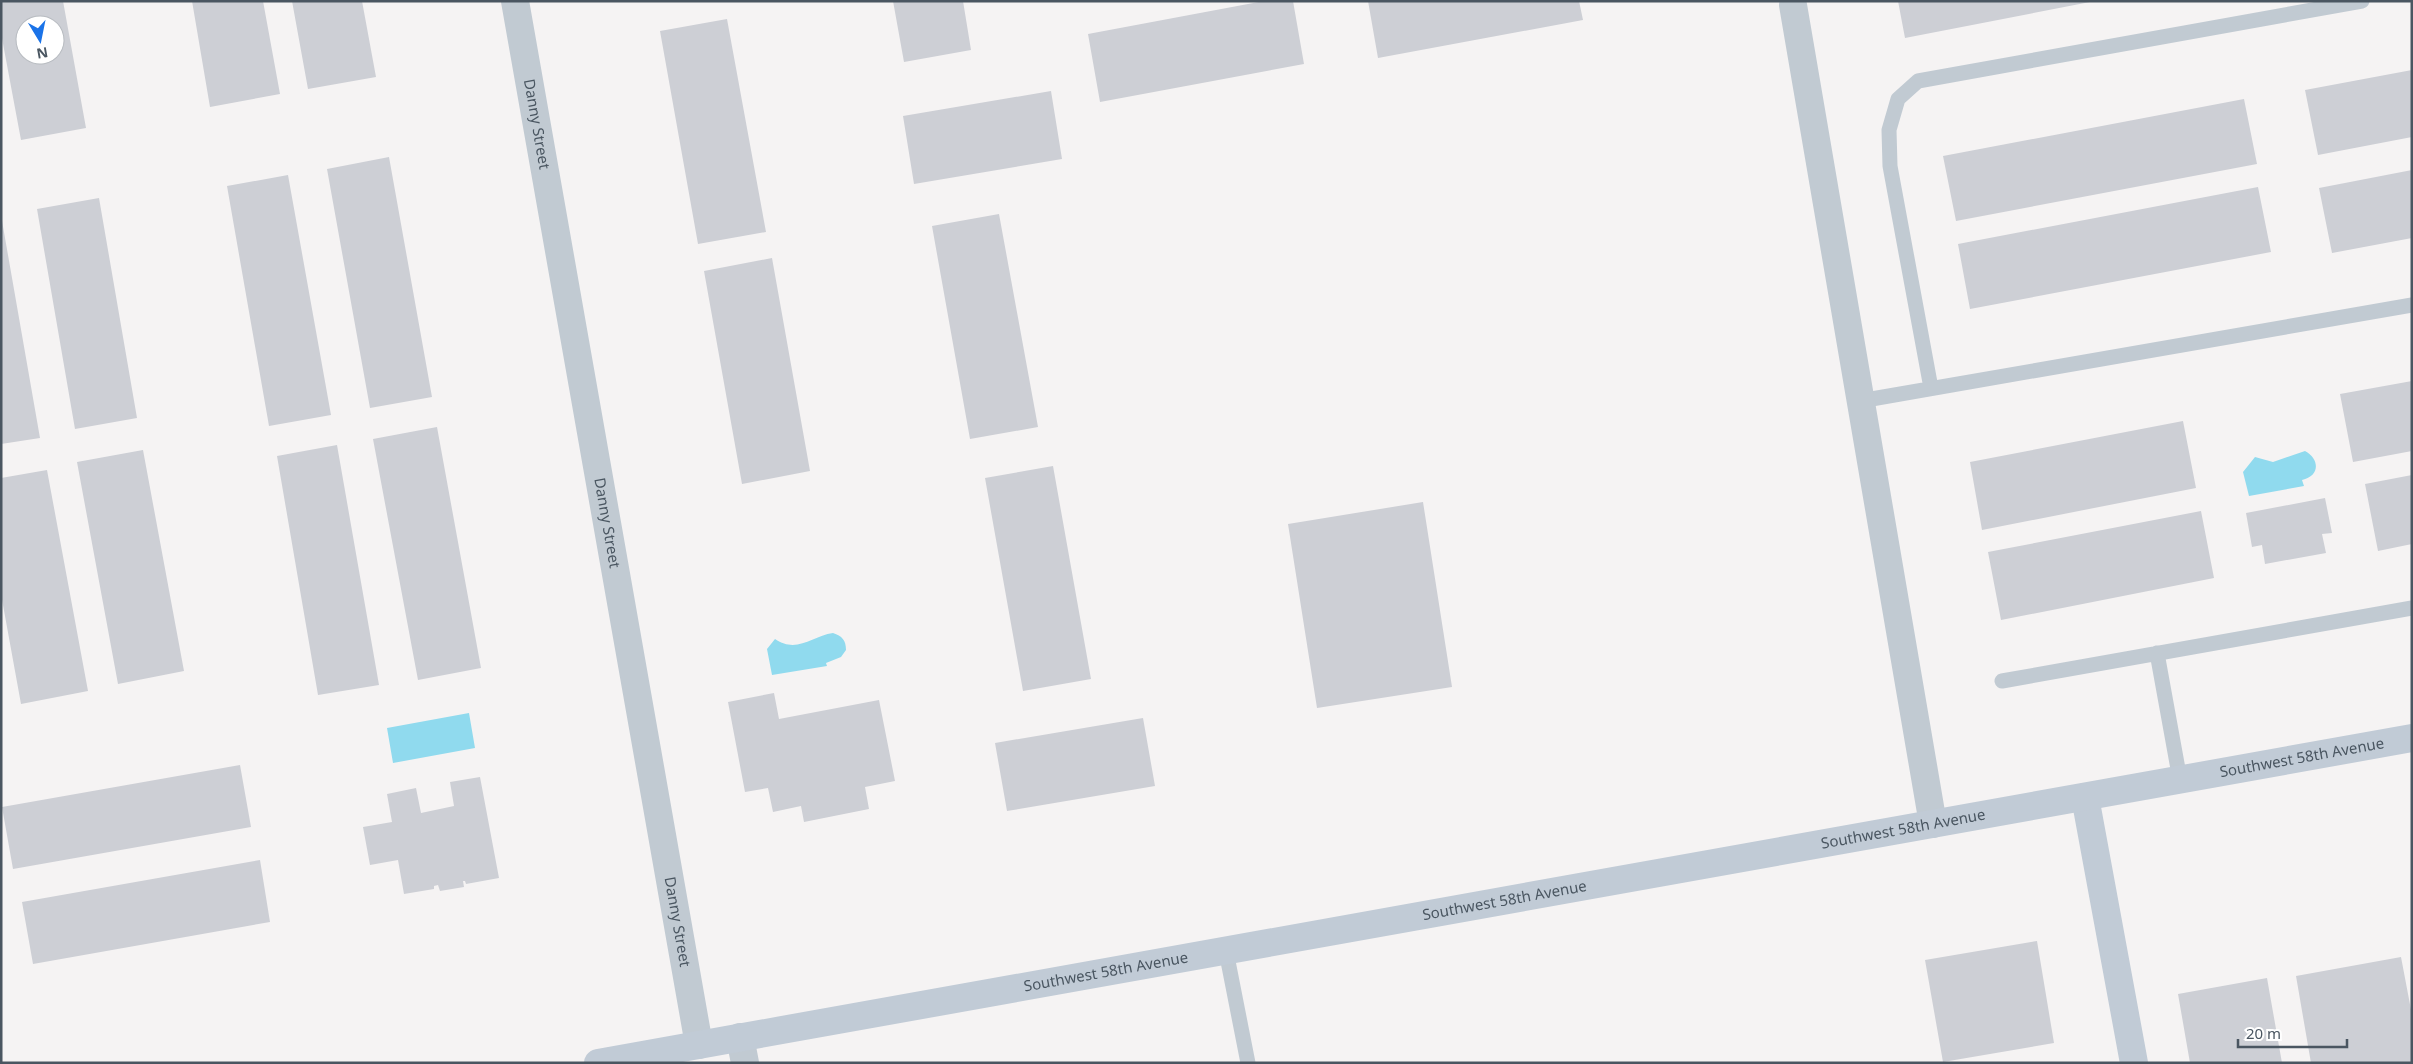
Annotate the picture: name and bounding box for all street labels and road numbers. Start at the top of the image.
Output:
street label: Danny Street [520,77,556,171]
street label: Danny Street [590,476,626,570]
street label: Southwest 58th Avenue [2218,732,2385,781]
street label: Southwest 58th Avenue [1819,804,1987,853]
street label: Danny Street [660,875,696,969]
street label: Southwest 58th Avenue [1421,875,1588,924]
street label: Southwest 58th Avenue [1022,946,1189,996]

